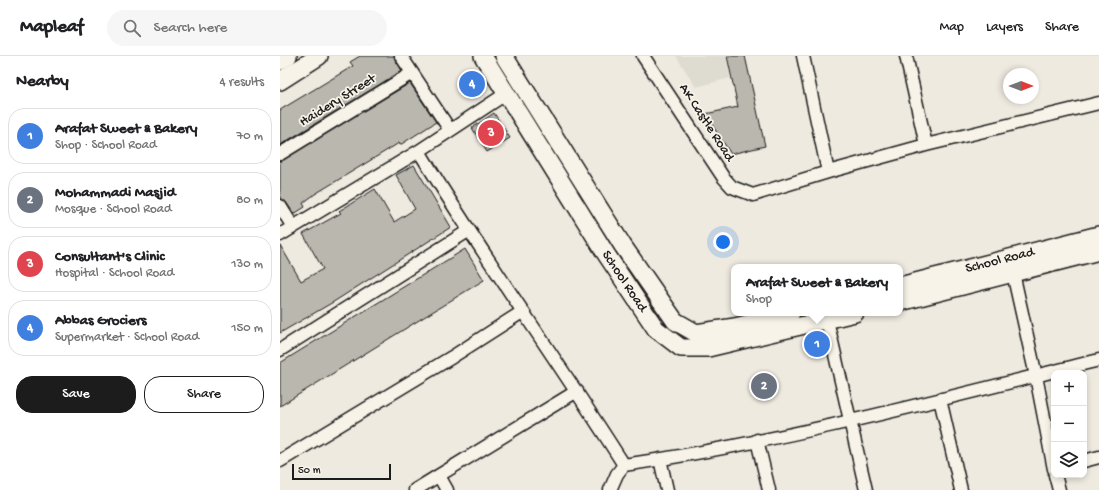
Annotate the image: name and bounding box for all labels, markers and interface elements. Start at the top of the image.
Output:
search box [107,10,387,46]
text: Mapleaf [20,16,83,39]
icon: search [121,17,143,39]
text: Search here [153,19,227,37]
text: Map [940,19,964,36]
text: Layers [986,19,1023,36]
text: Share [1045,19,1079,36]
north arrow [1003,68,1039,104]
pin: 4 [459,69,485,99]
street label: Haidery Street [297,70,380,131]
text: Nearby [16,72,69,92]
text: 4 results [220,75,264,90]
street label: AK Castle Road [674,81,739,167]
pin: 3 [478,118,504,148]
text: Arafat Sweet & Bakery [55,120,197,138]
text: 1 [27,129,33,144]
text: 70 m [237,129,263,144]
text: Shop · School Road [55,138,157,153]
text: Mohammadi Masjid [55,184,175,202]
text: 2 [27,193,33,208]
text: 80 m [236,193,263,208]
text: Mosque · School Road [55,202,172,217]
your location [713,232,733,252]
street label: School Road [964,243,1038,277]
street label: School Road [598,247,652,317]
text: Consultant's Clinic [55,248,165,266]
text: 3 [27,257,33,272]
text: 130 m [231,257,263,272]
popup [731,264,903,316]
text: Hospital · School Road [55,266,174,281]
text: Arafat Sweet & Bakery [746,274,888,292]
text: Shop [746,292,772,307]
text: Abbas Grociers [55,312,147,330]
text: 4 [27,321,33,336]
text: 150 m [231,321,263,336]
pin: 1 [804,329,830,359]
text: Supermarket · School Road [55,330,199,345]
map controls [1051,370,1087,478]
button: + [1051,370,1087,406]
pin: 2 [751,371,777,401]
button: Save [16,376,136,413]
button: Share [144,376,264,413]
button: − [1051,406,1087,442]
button: layers [1051,442,1087,478]
scale bar [292,462,391,481]
text: 50 m [298,465,320,477]

